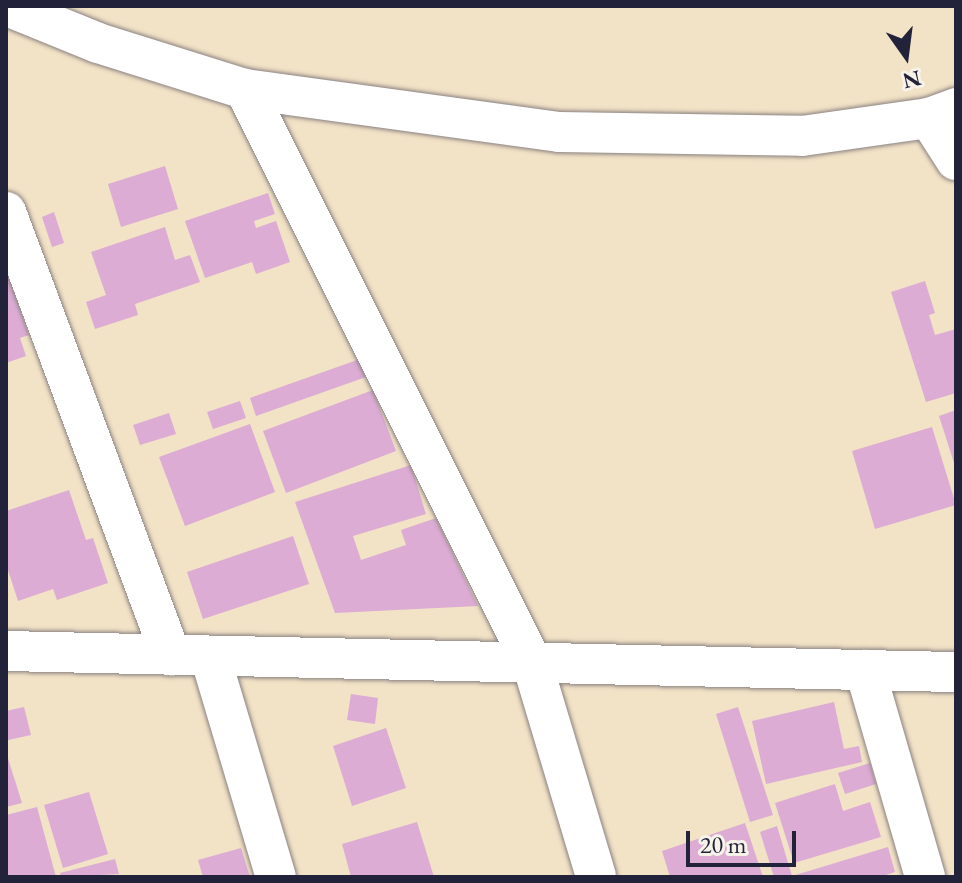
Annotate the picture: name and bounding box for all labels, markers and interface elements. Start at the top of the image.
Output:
north arrow [866,16,946,96]
text: N [900,64,924,96]
scale bar [690,815,800,865]
text: 20 m [700,829,747,860]

